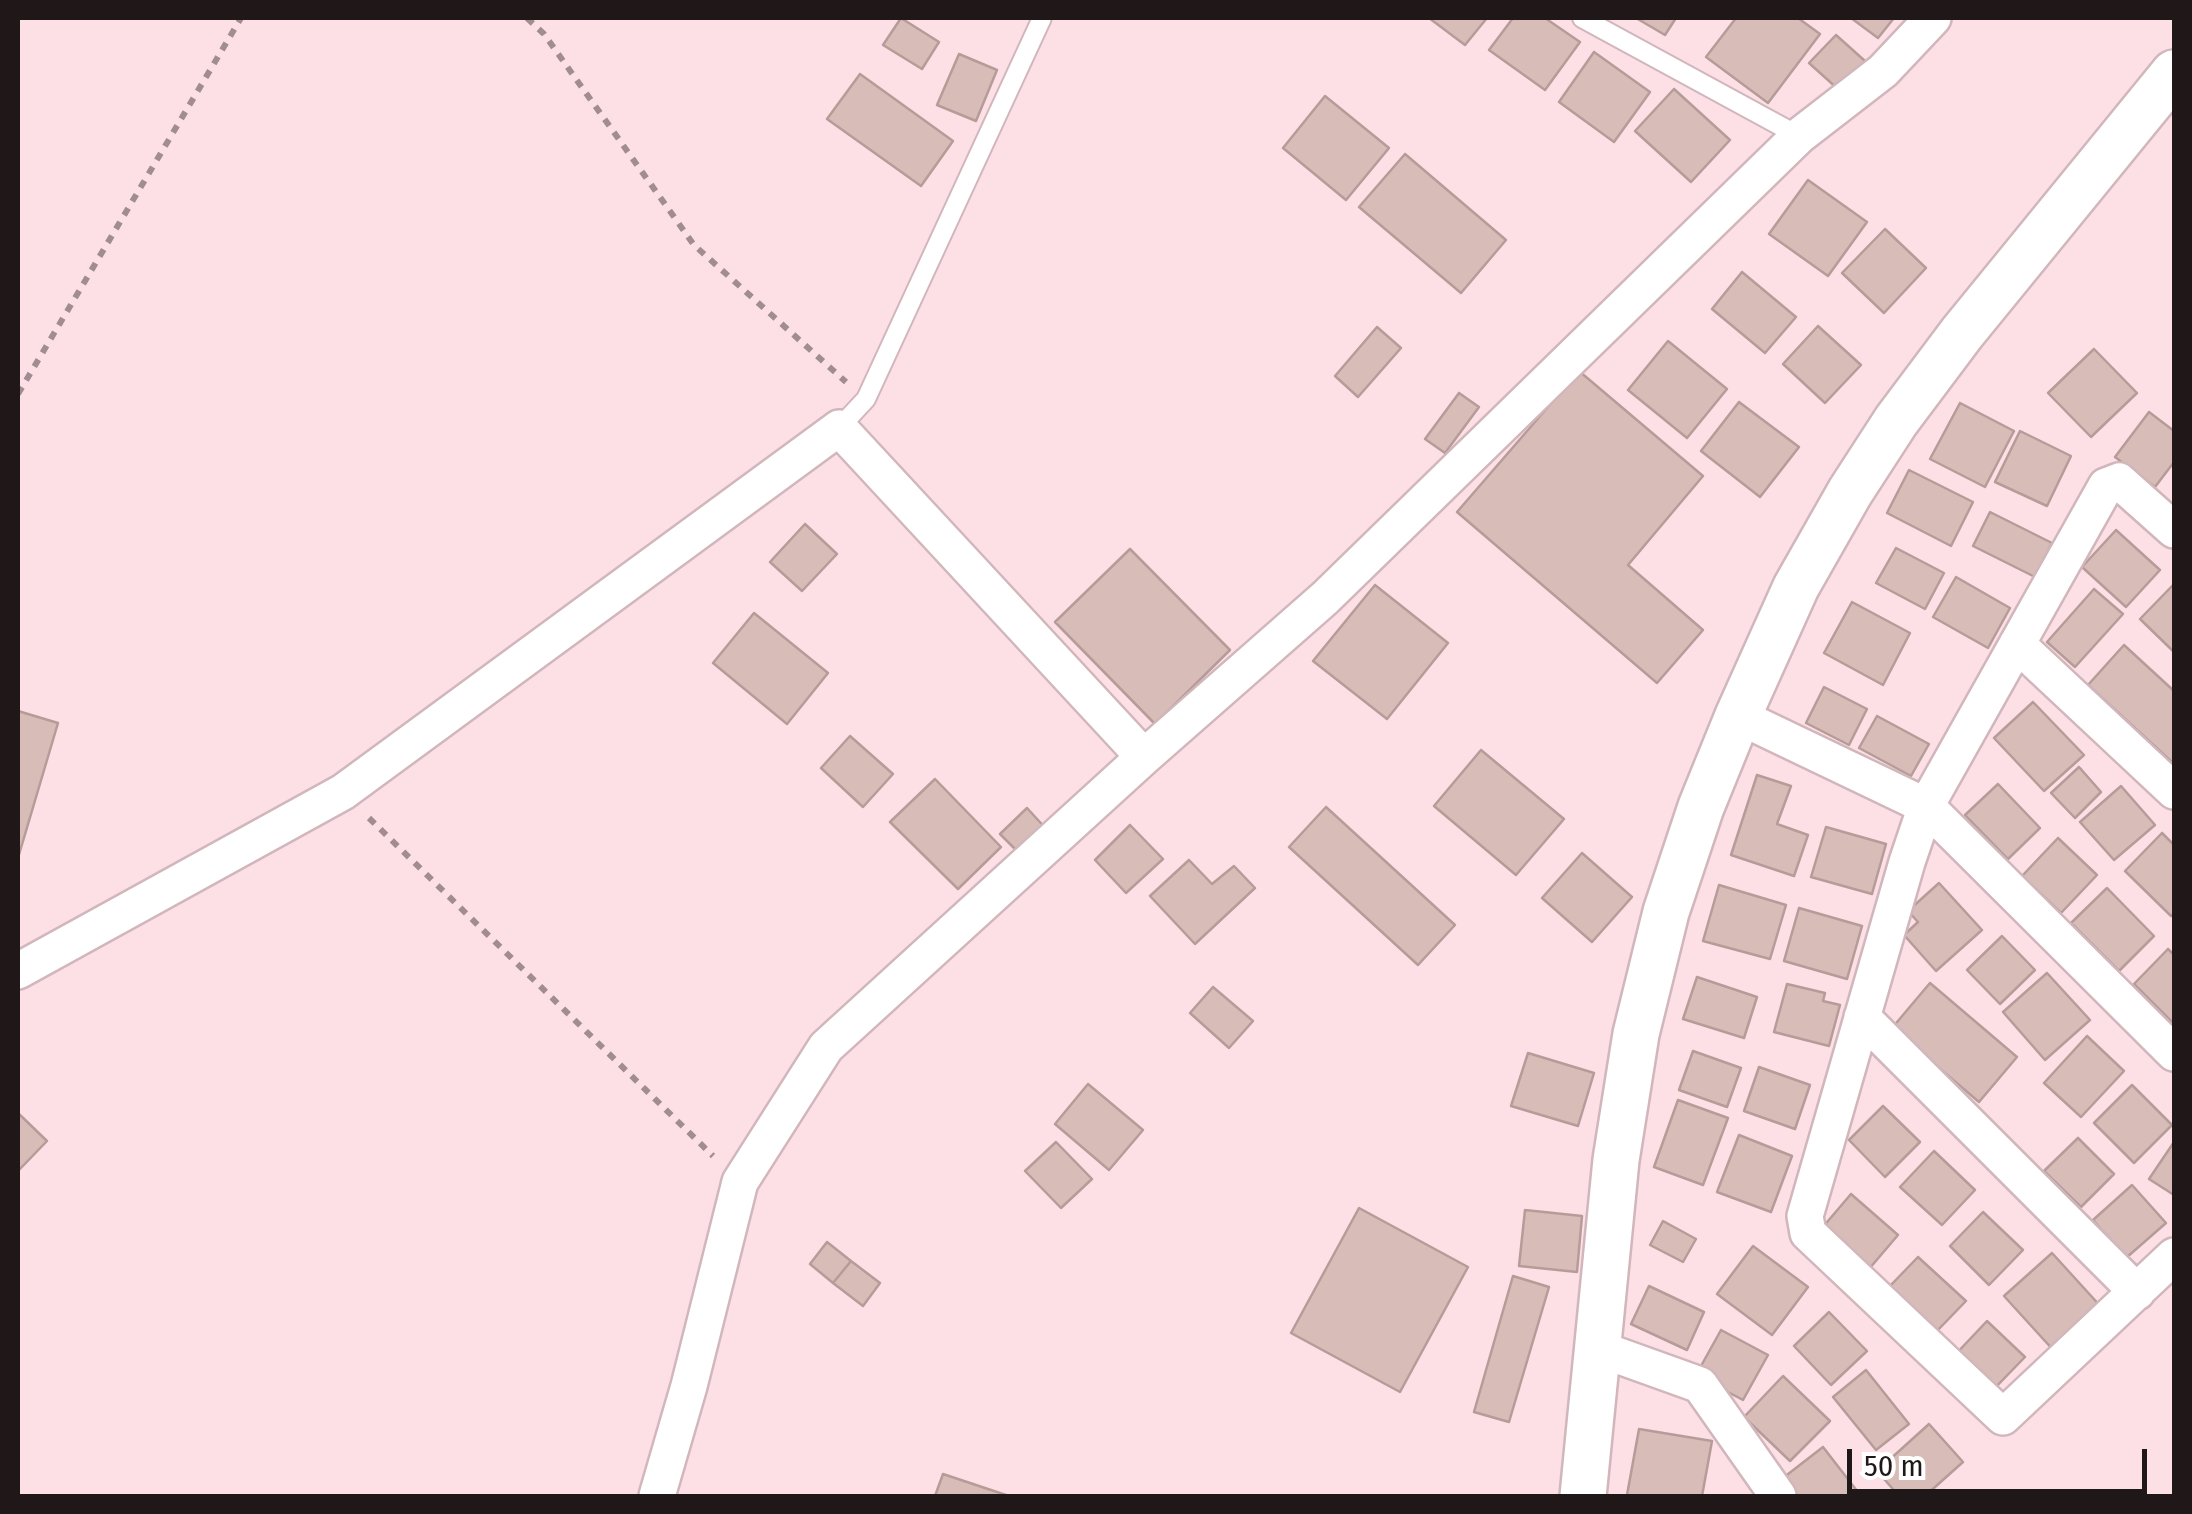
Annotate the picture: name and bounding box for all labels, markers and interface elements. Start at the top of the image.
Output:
scale bar [1852,1429,2152,1491]
text: 50 m [1864,1448,1924,1484]

